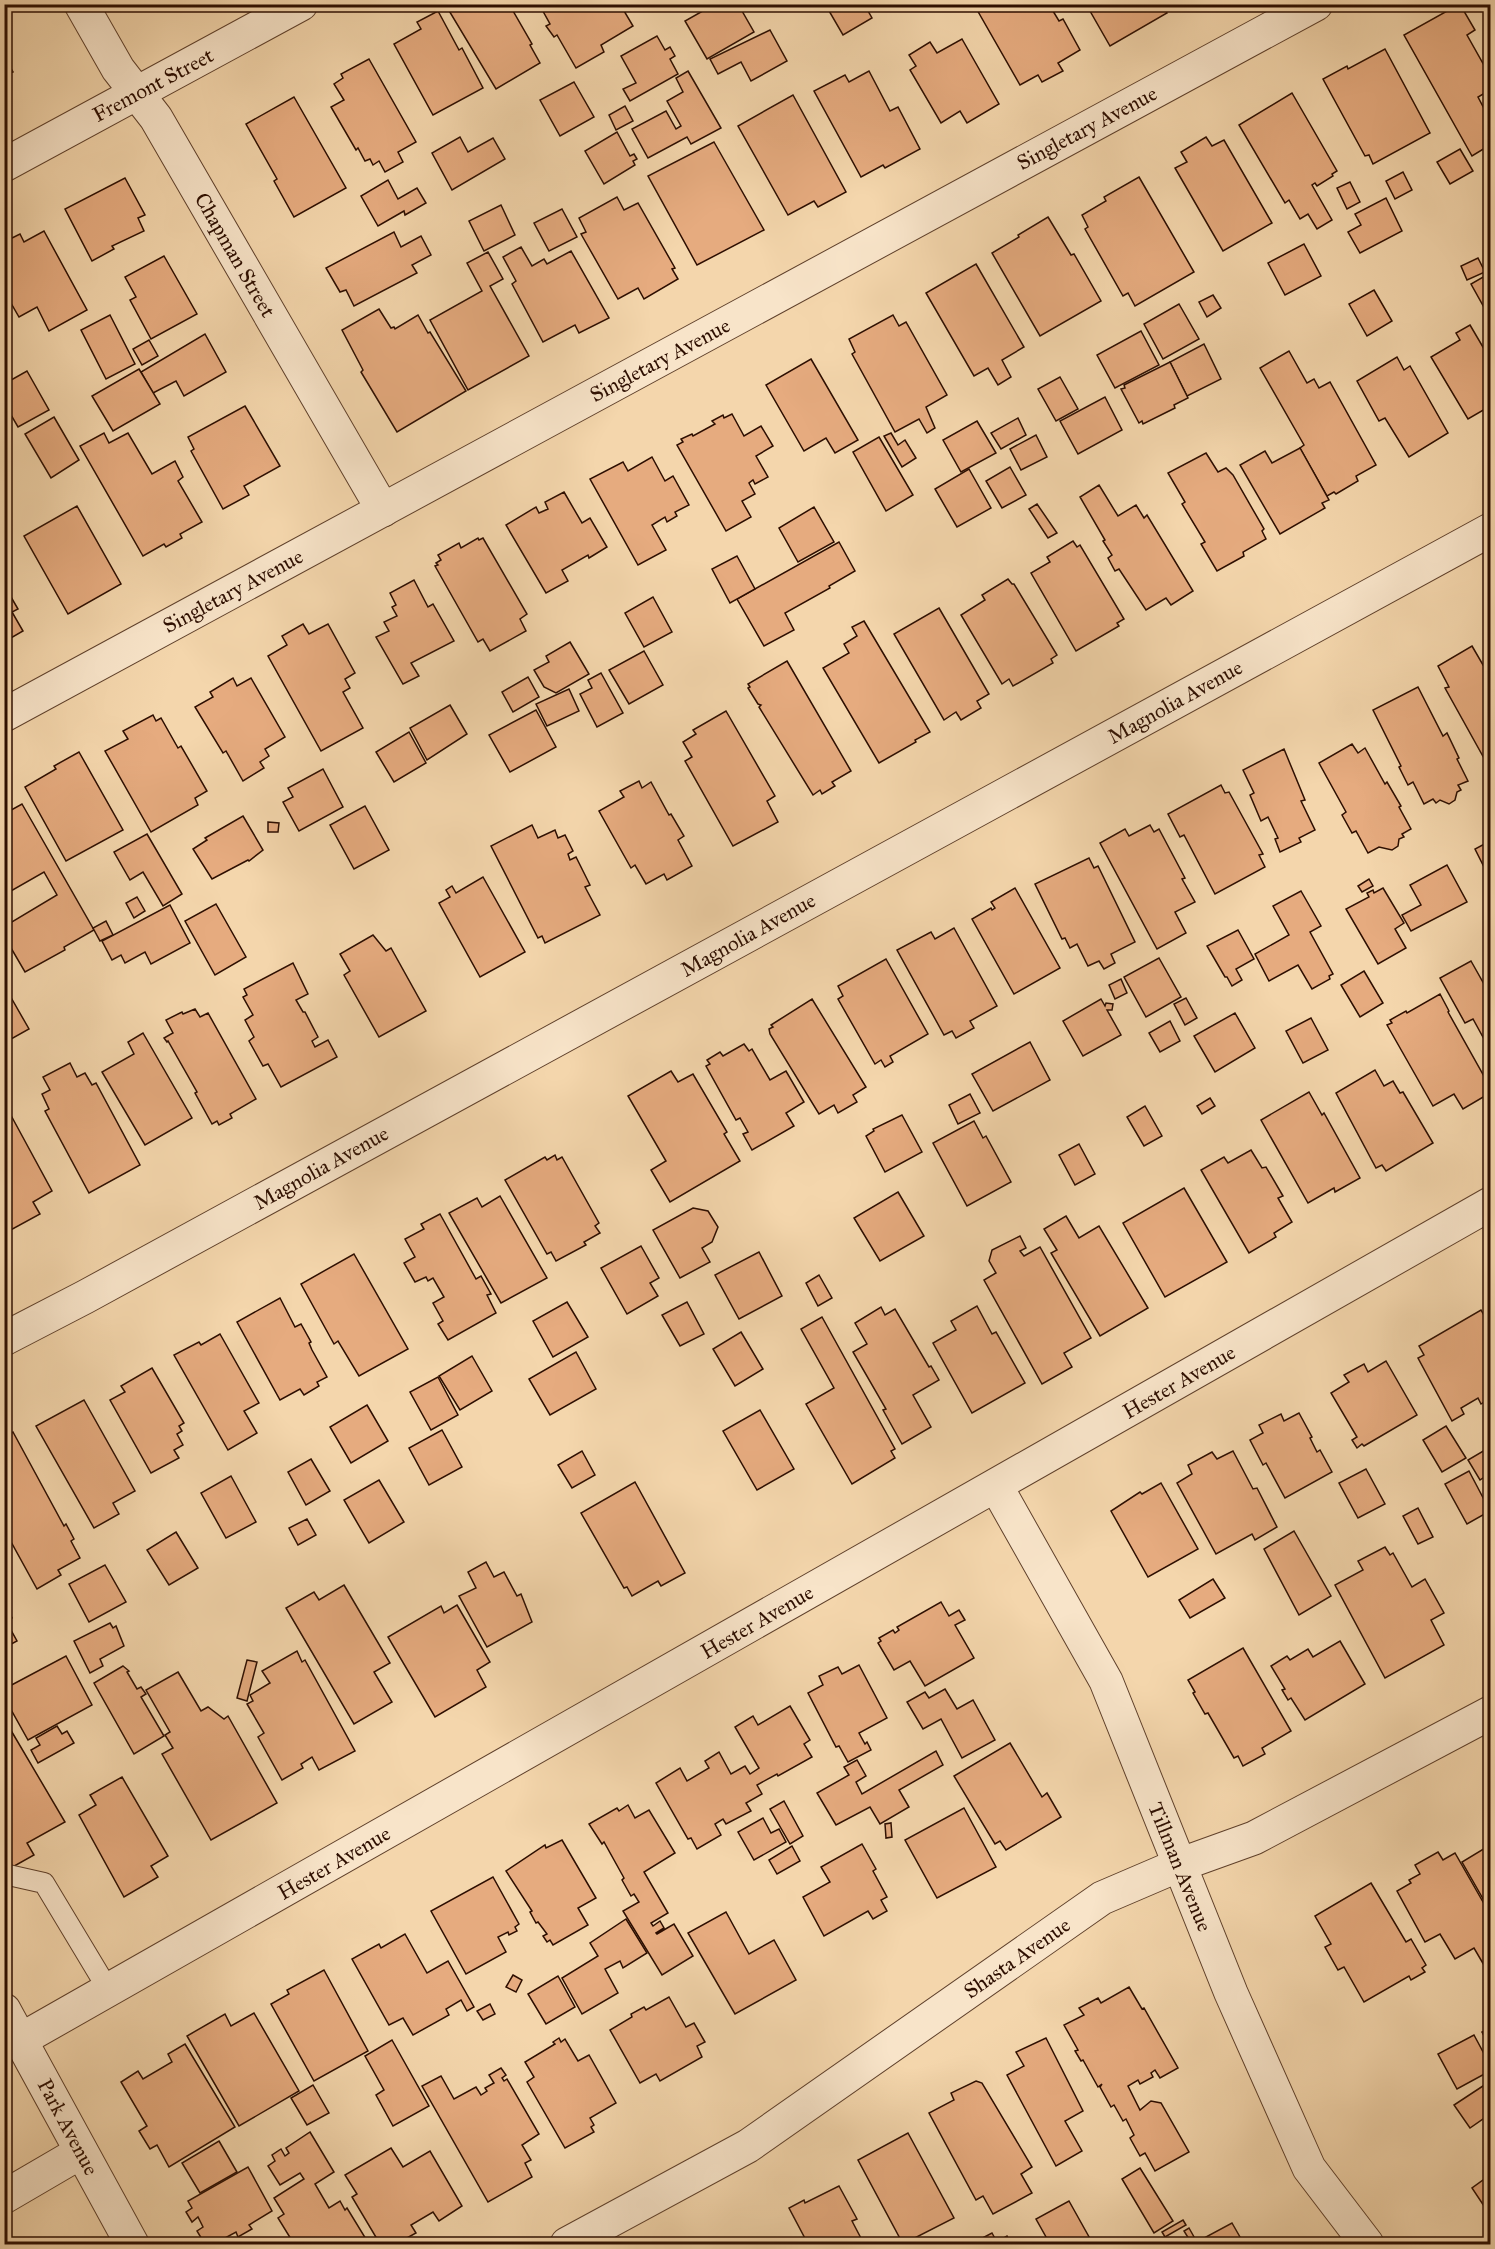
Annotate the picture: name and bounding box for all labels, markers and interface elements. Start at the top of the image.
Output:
street label: Fremont Street [88,42,218,128]
street label: Singletary Avenue [1012,80,1162,176]
street label: Chapman Street [189,188,282,323]
street label: Singletary Avenue [585,312,735,408]
street label: Singletary Avenue [158,543,308,639]
street label: Magnolia Avenue [1103,654,1247,750]
street label: Magnolia Avenue [676,887,820,983]
street label: Magnolia Avenue [249,1120,393,1216]
street label: Hester Avenue [1118,1339,1240,1425]
street label: Hester Avenue [696,1579,818,1665]
street label: Tillman Avenue [1142,1799,1218,1936]
street label: Hester Avenue [273,1820,395,1906]
street label: Shasta Avenue [959,1912,1076,2004]
street label: Park Avenue [32,2074,104,2180]

